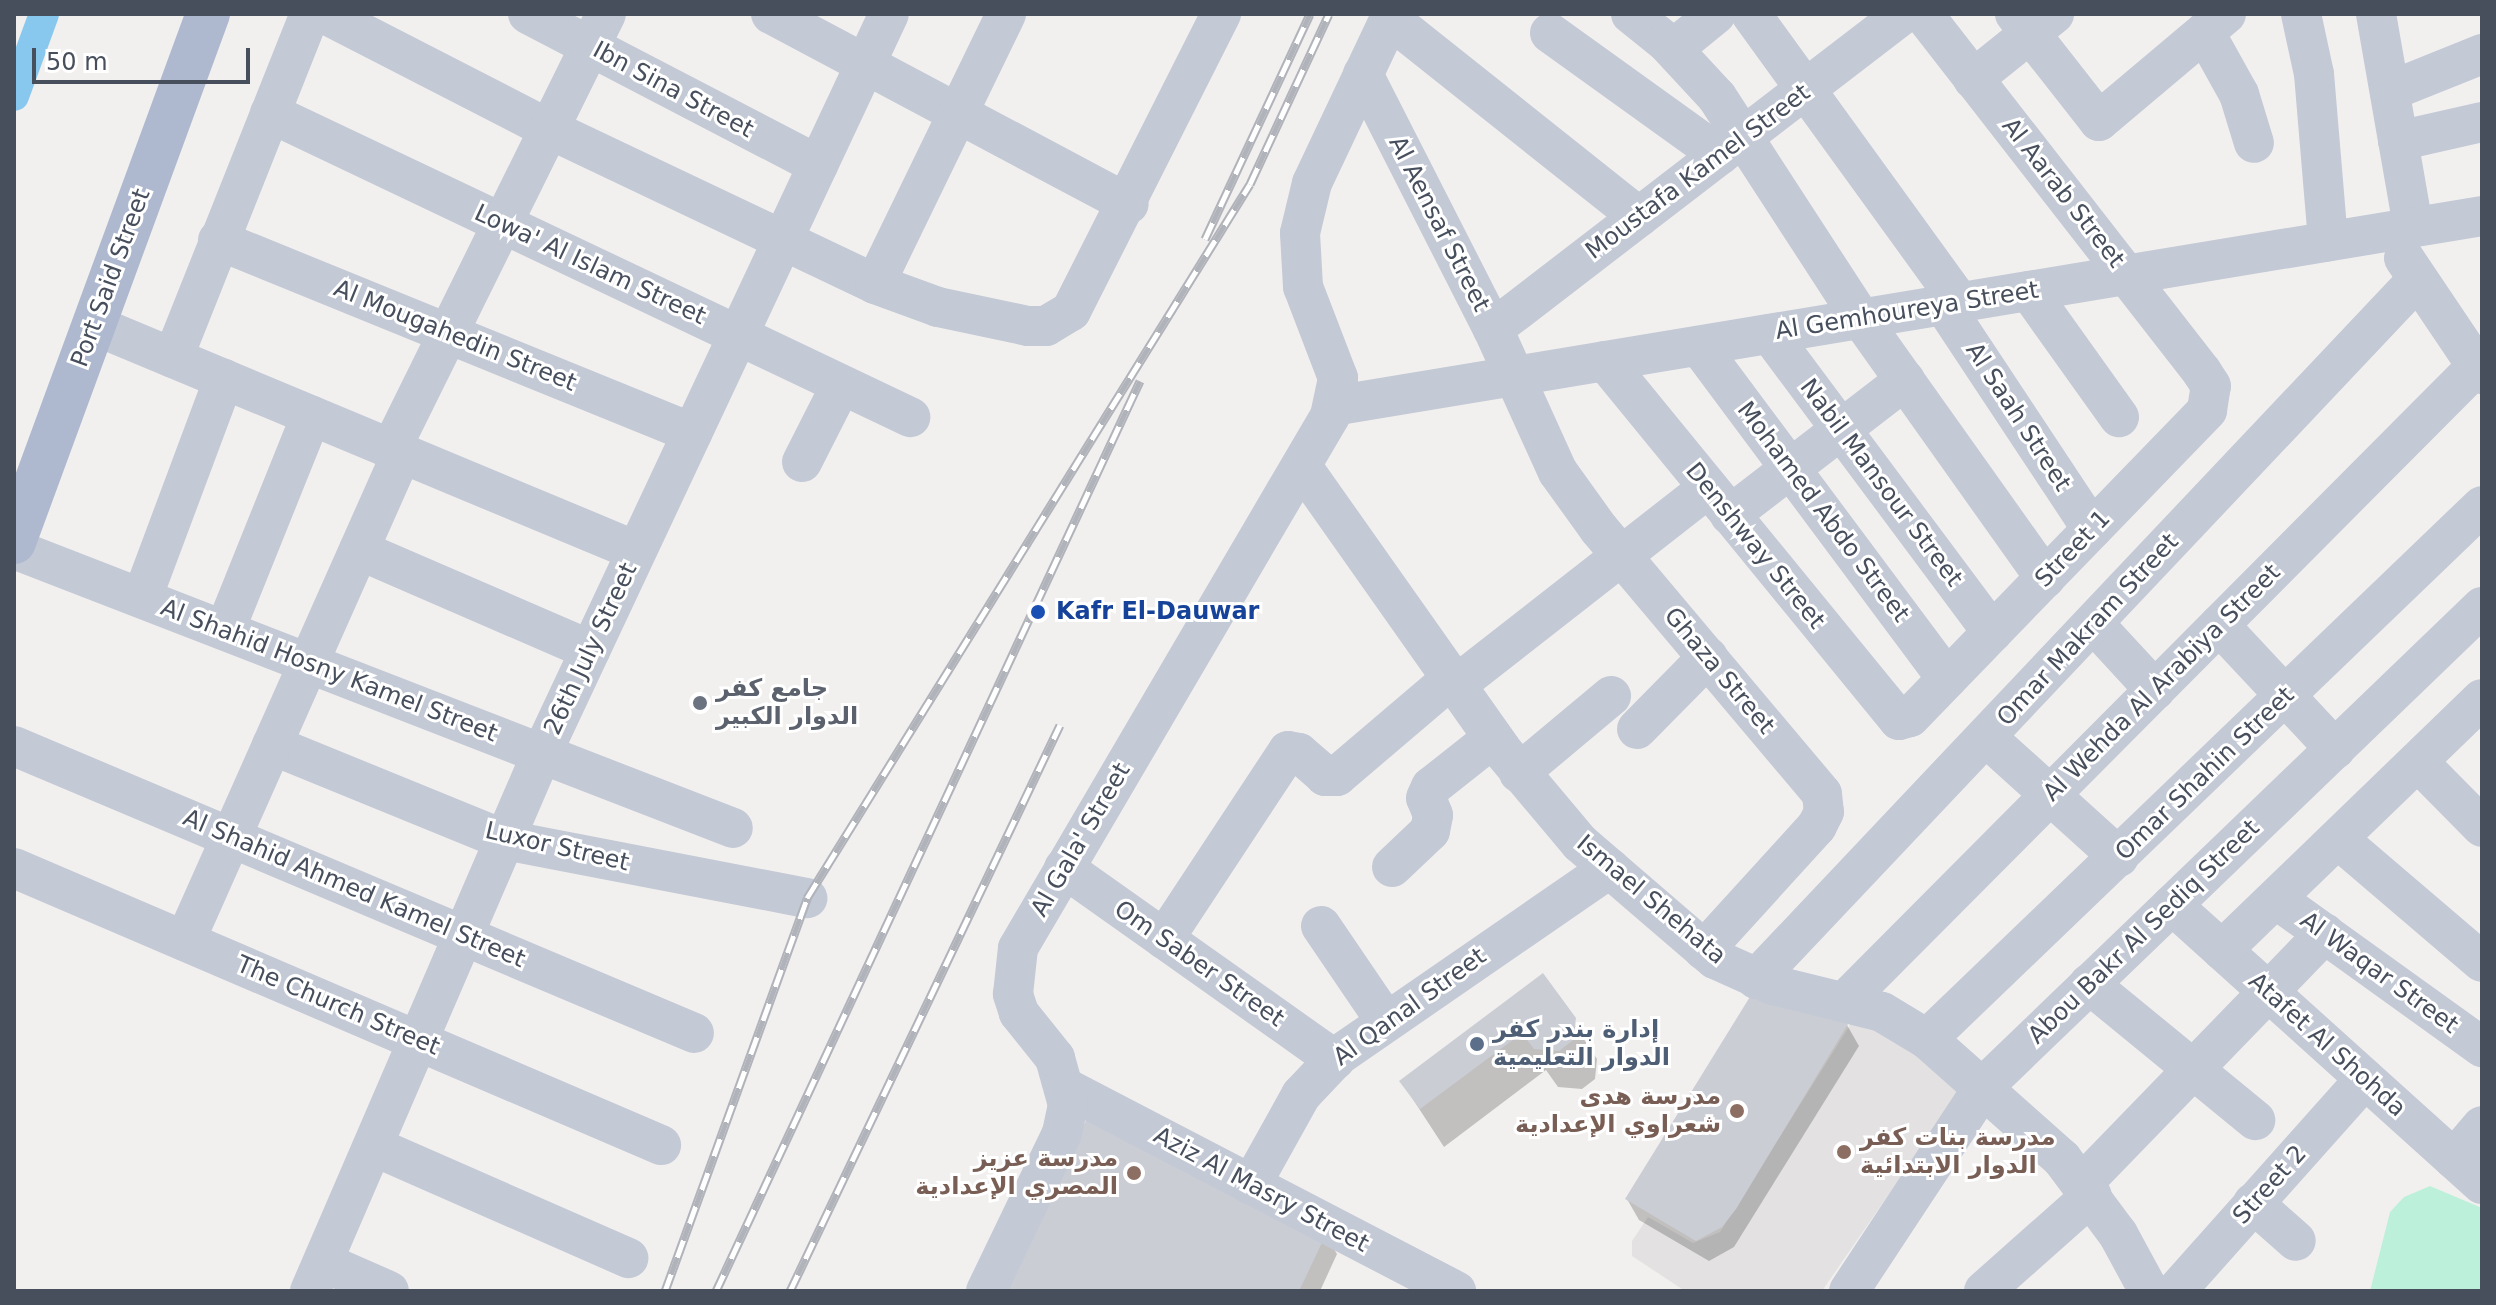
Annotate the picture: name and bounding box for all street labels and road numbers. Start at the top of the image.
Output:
street label: Ibn Sina Street [588,36,758,144]
street label: Moustafa Kamel Street [1580,78,1816,266]
street label: Al Aarab Street [1996,112,2130,274]
street label: Al Aensaf Street [1382,132,1496,316]
street label: Port Said Street [65,185,157,371]
street label: Lowa' Al Islam Street [470,199,710,331]
street label: Al Mougahedin Street [330,274,580,398]
street label: Al Gemhoureya Street [1773,276,2041,346]
street label: Al Saah Street [1959,337,2077,497]
street label: Nabil Mansour Street [1794,374,1968,592]
street label: Mohamed Abdo Street [1731,396,1915,628]
street label: Denshway Street [1679,457,1831,635]
street label: Street 1 [2029,505,2117,593]
street label: Omar Makram Street [1991,528,2185,732]
street label: 26th July Street [539,558,643,740]
street label: Al Wehda Al Arabiya Street [2037,558,2287,808]
street label: Al Shahid Hosny Kamel Street [157,593,501,749]
street label: Ghaza Street [1658,602,1780,740]
street label: Omar Shahin Street [2110,681,2300,867]
street label: Al Gala' Street [1025,758,1137,922]
street label: Al Shahid Ahmed Kamel Street [179,804,529,974]
street label: Abou Bakr Al Sediq Street [2022,814,2266,1050]
street label: Luxor Street [482,816,632,878]
street label: Ismael Shehata [1571,829,1731,971]
street label: Om Saber Street [1109,895,1289,1033]
street label: Al Waqar Street [2294,906,2464,1040]
street label: Al Qanal Street [1328,942,1492,1072]
street label: The Church Street [232,950,444,1062]
street label: Atafet Al Shohda [2243,967,2411,1123]
street label: Aziz Al Masry Street [1149,1121,1373,1259]
street label: Street 2 [2227,1140,2313,1230]

